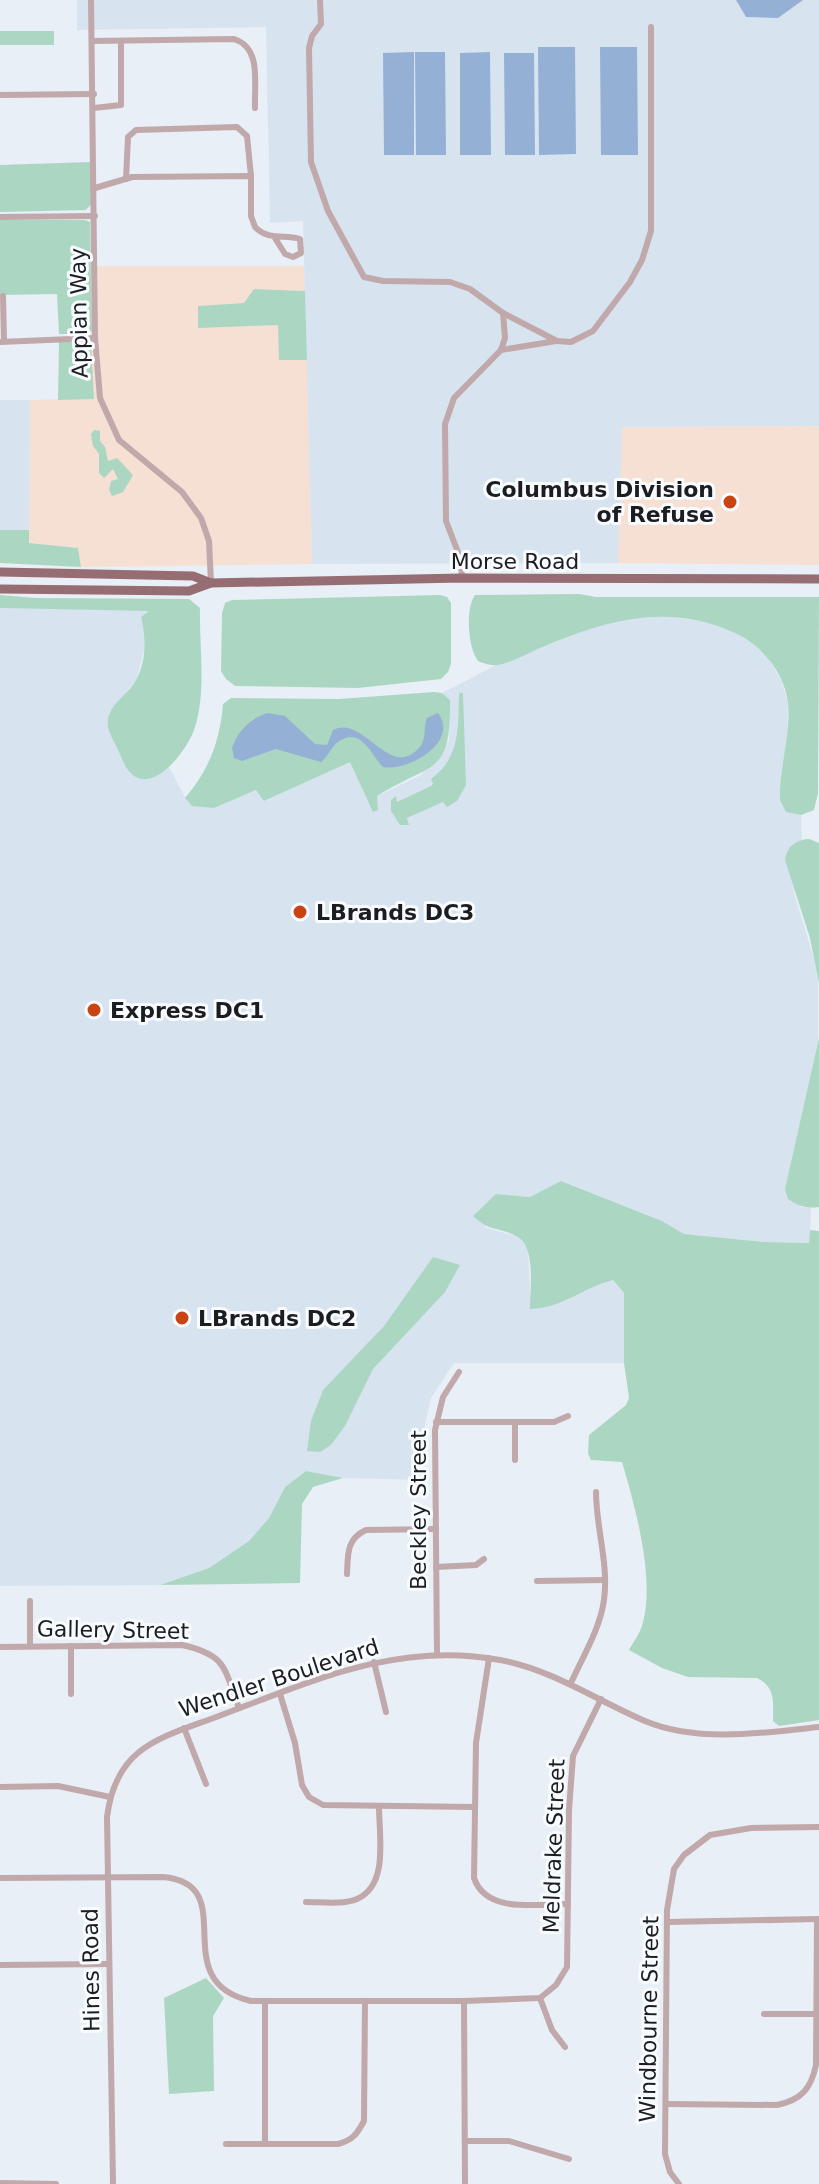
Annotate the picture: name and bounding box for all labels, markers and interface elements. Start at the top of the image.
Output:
street label: Appian Way [65,248,93,378]
place label: Columbus Division of Refuse [485,477,714,527]
marker: Columbus Division of Refuse [721,493,739,511]
street label: Morse Road [451,549,579,574]
place label: LBrands DC3 [316,900,474,925]
marker: LBrands DC3 [291,903,309,921]
place label: Express DC1 [110,998,264,1023]
marker: Express DC1 [85,1001,103,1019]
place label: LBrands DC2 [198,1306,356,1331]
marker: LBrands DC2 [173,1309,191,1327]
street label: Beckley Street [406,1430,431,1590]
street label: Gallery Street [37,1616,190,1644]
street label: Wendler Boulevard [176,1634,382,1722]
street label: Meldrake Street [538,1758,570,1934]
street label: Hines Road [77,1908,105,2032]
street label: Windbourne Street [635,1915,663,2123]

